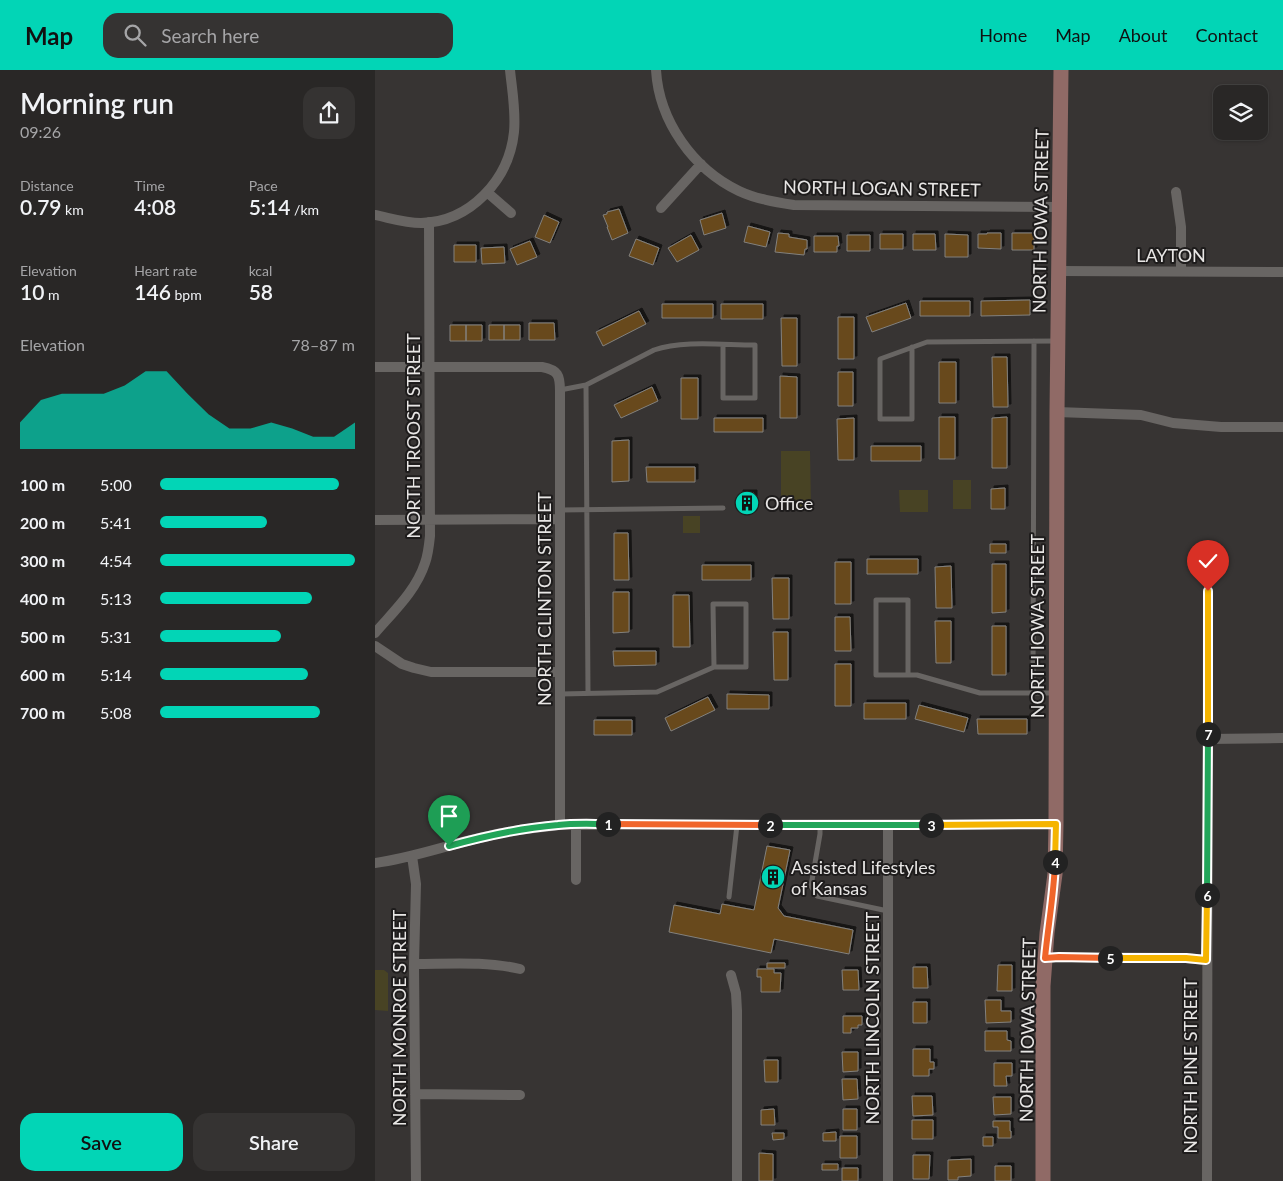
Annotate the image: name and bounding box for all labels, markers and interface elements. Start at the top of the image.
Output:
search box [103,13,453,58]
text: Map [25,21,73,50]
icon: search [121,21,149,49]
text: Search here [161,24,259,47]
text: Home [979,24,1027,46]
text: Map [1055,24,1091,46]
text: About [1119,24,1168,46]
text: Contact [1196,24,1258,46]
map controls [1213,85,1268,140]
button: layers [1213,85,1268,140]
text: Morning run [20,86,174,120]
button: share [303,87,355,139]
text: 09:26 [20,122,61,141]
street label: NORTH IOWA STREET [1027,128,1053,313]
street label: NORTH LOGAN STREET [783,175,981,201]
text: Distance [20,177,74,194]
text: Time [134,177,165,194]
text: Pace [249,177,278,194]
text: 0.79 [20,194,62,219]
text: 4:08 [134,194,176,219]
text: 5:14 [249,194,291,219]
text: km [62,201,84,218]
text: /km [291,201,319,218]
street label: LAYTON [1136,244,1206,266]
text: Elevation [20,262,77,279]
text: Heart rate [134,262,197,279]
text: kcal [249,262,272,279]
text: 10 [20,279,44,304]
text: 146 [134,279,171,304]
text: 58 [249,279,273,304]
text: m [44,286,59,303]
text: bpm [171,286,202,303]
street label: NORTH TROOST STREET [402,333,424,539]
text: Elevation [20,335,85,354]
text: 78–87 m [291,335,355,354]
text: 100 m [20,475,65,494]
text: 5:00 [100,475,132,494]
building icon: Office [734,490,760,516]
street label: NORTH CLINTON STREET [533,492,555,706]
place label: Office [765,492,813,514]
text: 200 m [20,513,65,532]
text: 5:41 [100,513,132,532]
street label: NORTH IOWA STREET [1026,533,1048,718]
pin [1187,540,1229,591]
icon: check [1194,547,1222,575]
text: 300 m [20,551,65,570]
text: 4:54 [100,551,132,570]
text: 400 m [20,589,65,608]
text: 5:13 [100,589,132,608]
text: 500 m [20,627,65,646]
text: 5:31 [100,627,132,646]
text: 600 m [20,665,65,684]
text: 5:14 [100,665,132,684]
text: 700 m [20,703,65,722]
text: 5:08 [100,703,132,722]
pin: 7 [1195,722,1221,746]
text: 7 [1204,726,1213,743]
pin [428,795,470,846]
icon: arrive [435,802,463,830]
pin: 1 [595,812,621,836]
pin: 2 [757,812,783,838]
pin: 3 [919,812,943,838]
text: 1 [604,816,613,833]
text: 2 [766,817,775,834]
text: 3 [927,817,936,834]
pin: 4 [1043,850,1067,874]
text: 4 [1051,854,1060,871]
place label: Assisted Lifestyles of Kansas [791,856,936,899]
building icon: Assisted Lifestyles of Kansas [760,864,786,890]
pin: 6 [1195,882,1219,908]
text: 6 [1203,887,1212,904]
street label: NORTH MONROE STREET [388,909,410,1126]
street label: NORTH LINCOLN STREET [861,911,883,1124]
street label: NORTH IOWA STREET [1014,937,1040,1122]
pin: 5 [1097,946,1123,970]
text: 5 [1106,950,1115,967]
street label: NORTH PINE STREET [1179,978,1201,1154]
button: Save [20,1113,183,1171]
button: Share [193,1113,355,1171]

